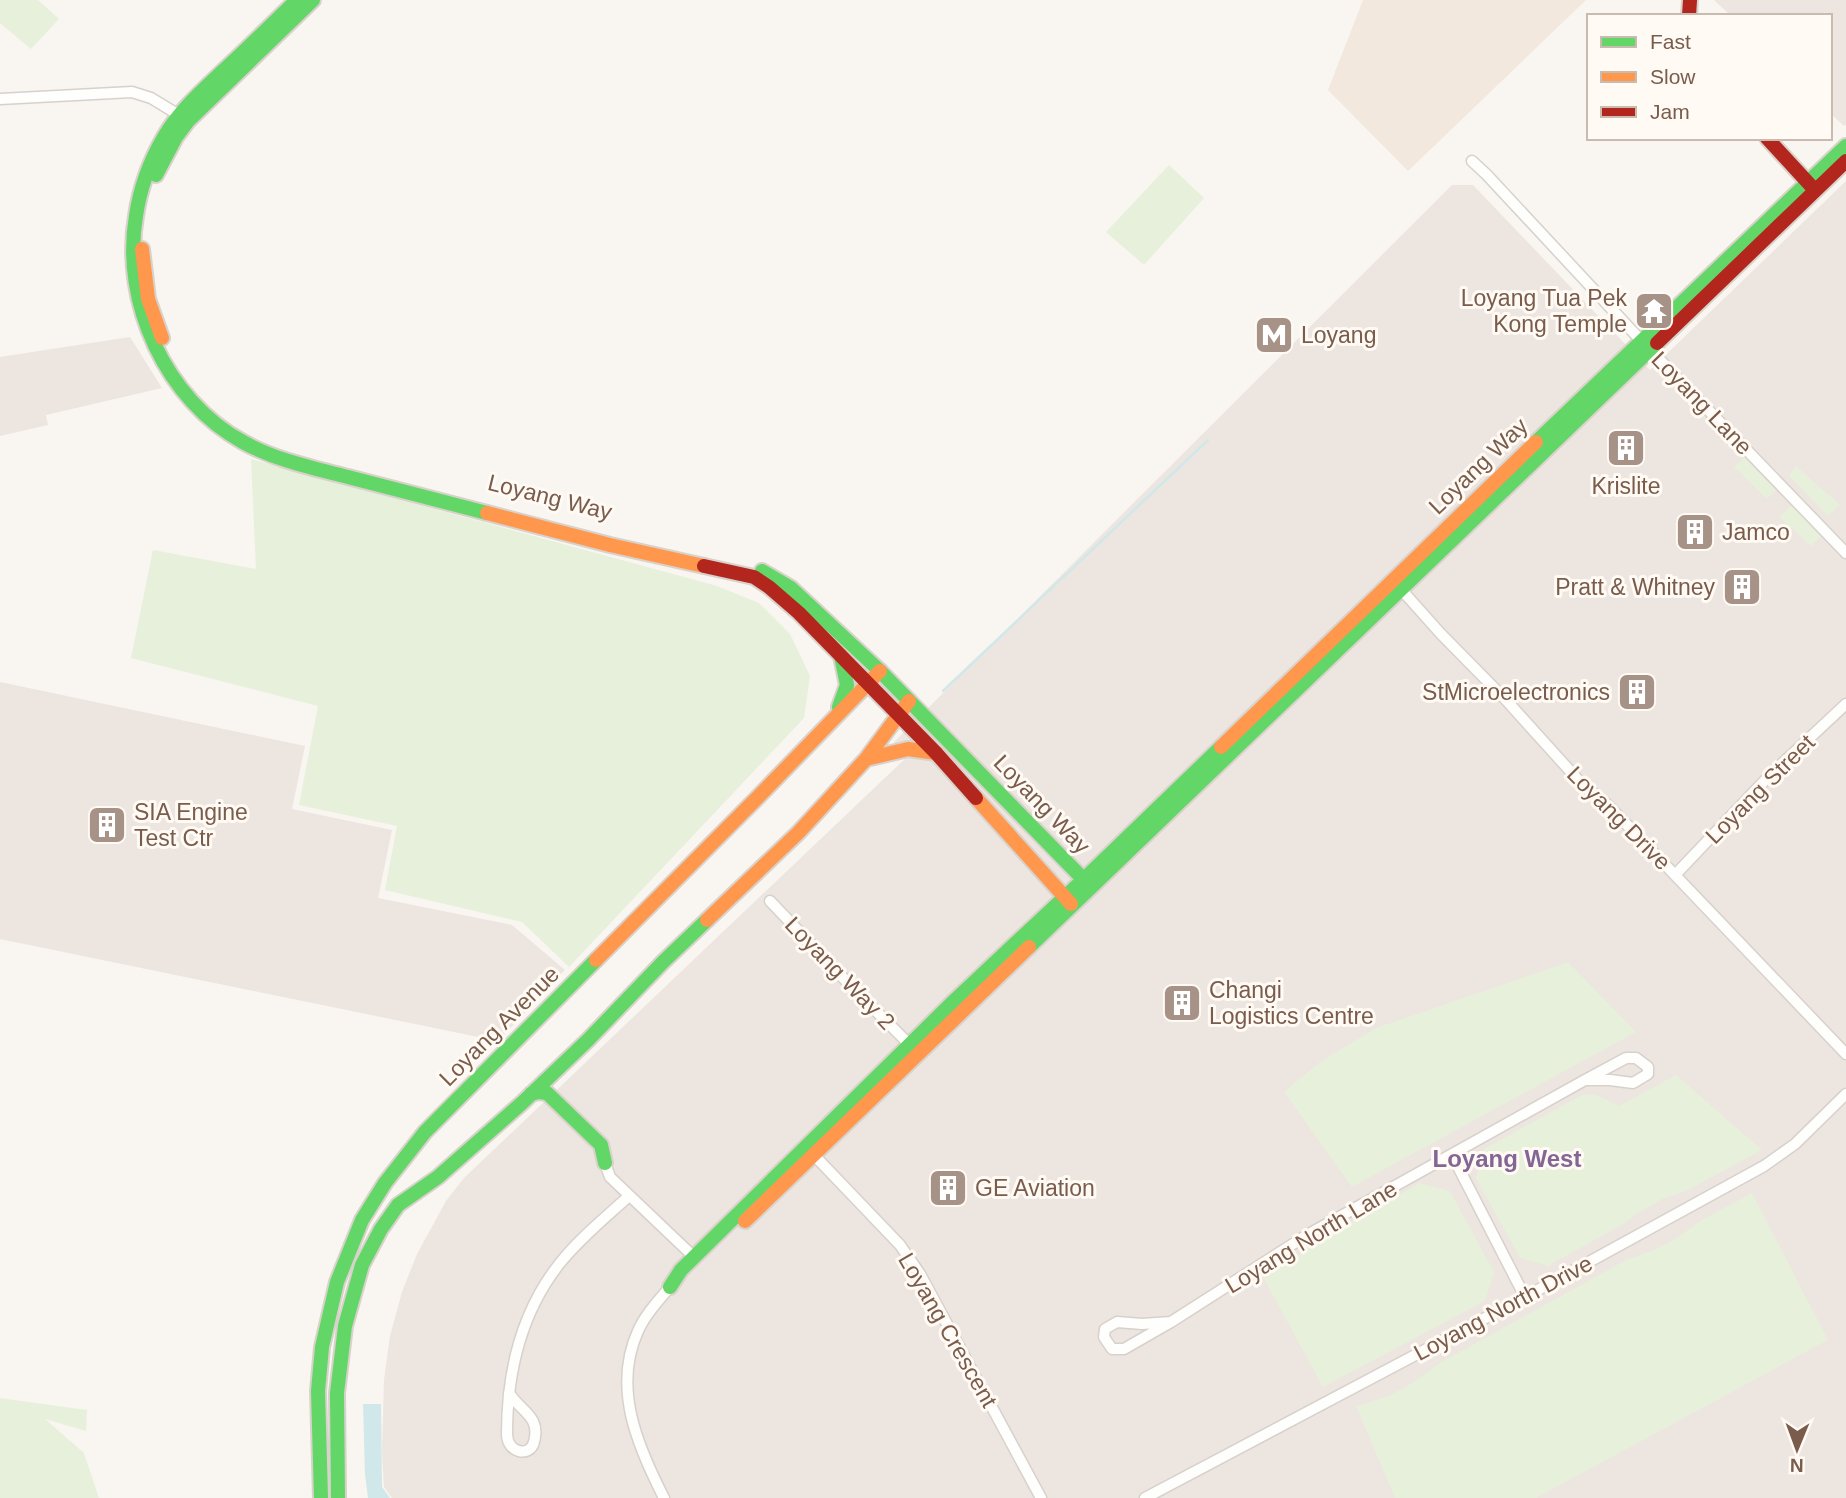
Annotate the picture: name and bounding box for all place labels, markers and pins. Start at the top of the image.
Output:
place label: Loyang Tua Pek Kong Temple [1461,285,1627,337]
temple icon: Loyang Tua Pek Kong Temple [1633,290,1675,332]
metro station icon: Loyang [1253,314,1295,356]
place label: Loyang [1301,322,1376,348]
building icon: Krislite [1605,427,1647,469]
place label: Krislite [1591,473,1661,499]
building icon: Jamco [1674,511,1716,553]
place label: Jamco [1722,519,1790,545]
building icon: Pratt & Whitney [1721,566,1763,608]
place label: Pratt & Whitney [1555,574,1715,600]
building icon: StMicroelectronics [1616,671,1658,713]
place label: StMicroelectronics [1422,679,1610,705]
place label: SIA Engine Test Ctr [134,799,248,851]
building icon: SIA Engine Test Ctr [86,804,128,846]
place label: Changi Logistics Centre [1209,977,1374,1029]
building icon: Changi Logistics Centre [1161,982,1203,1024]
building icon: GE Aviation [927,1167,969,1209]
place label: GE Aviation [975,1175,1095,1201]

